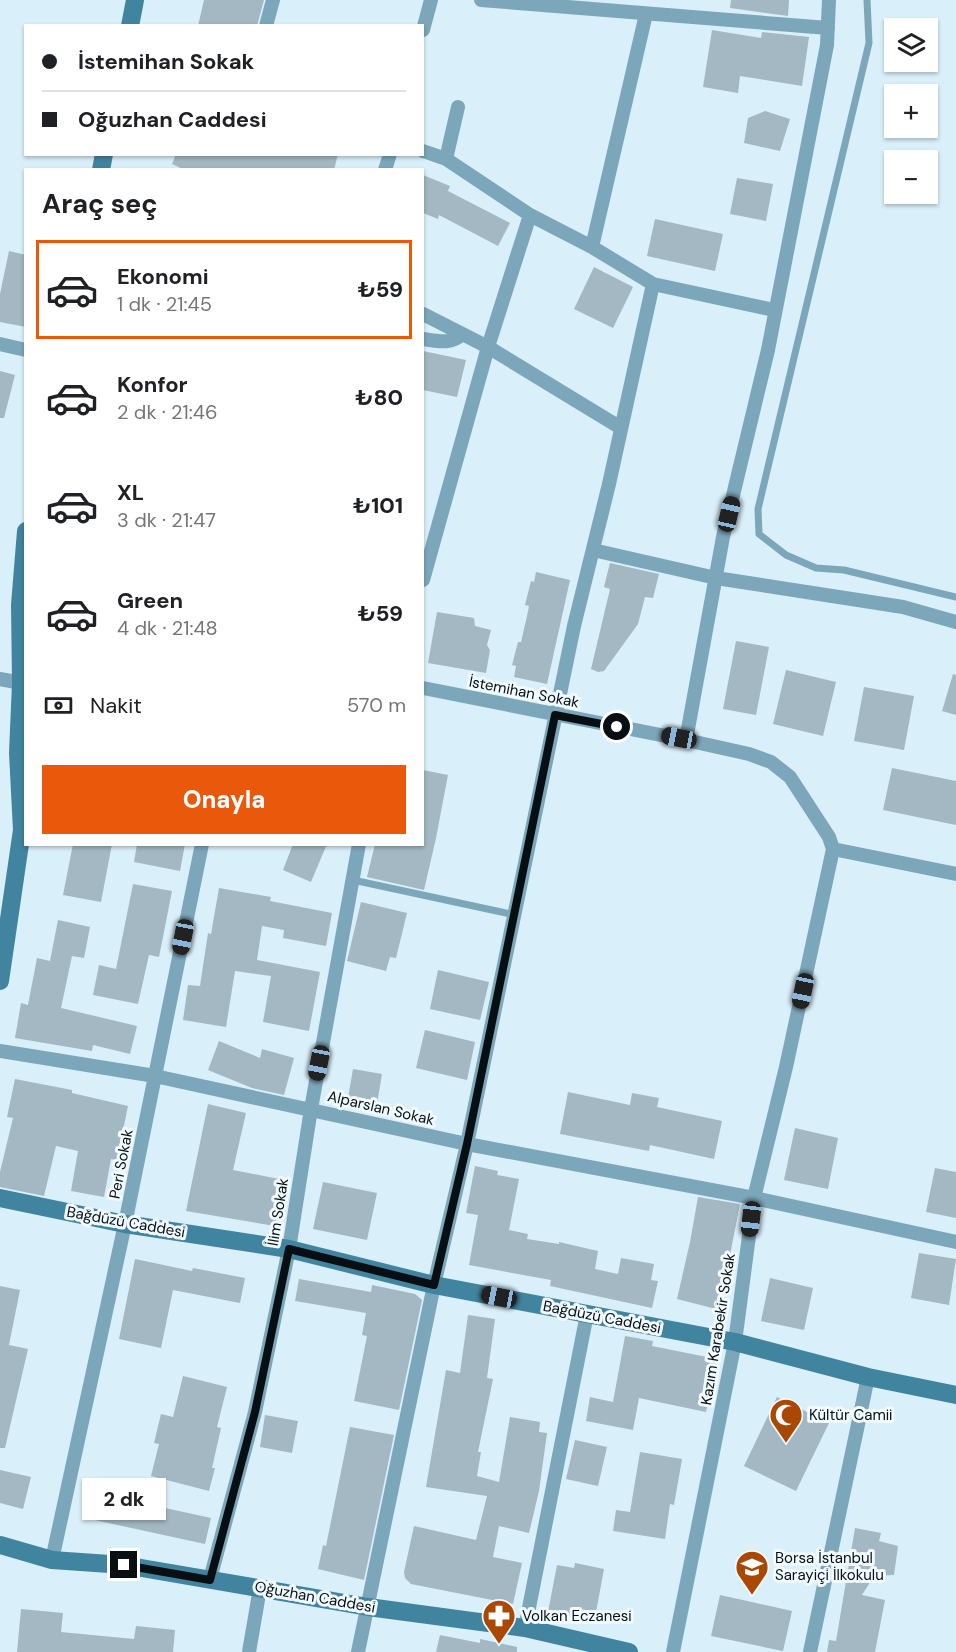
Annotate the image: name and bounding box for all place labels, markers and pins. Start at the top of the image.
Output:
mosque icon: Kültür Camii [768,1397,804,1444]
place label: Kültür Camii [809,1405,892,1425]
place label: Borsa İstanbul Sarayiçi İlkokulu [775,1548,884,1585]
school or university icon: Borsa İstanbul Sarayiçi İlkokulu [734,1549,770,1596]
pharmacy icon: Volkan Eczanesi [481,1598,517,1645]
place label: Volkan Eczanesi [522,1606,632,1626]

